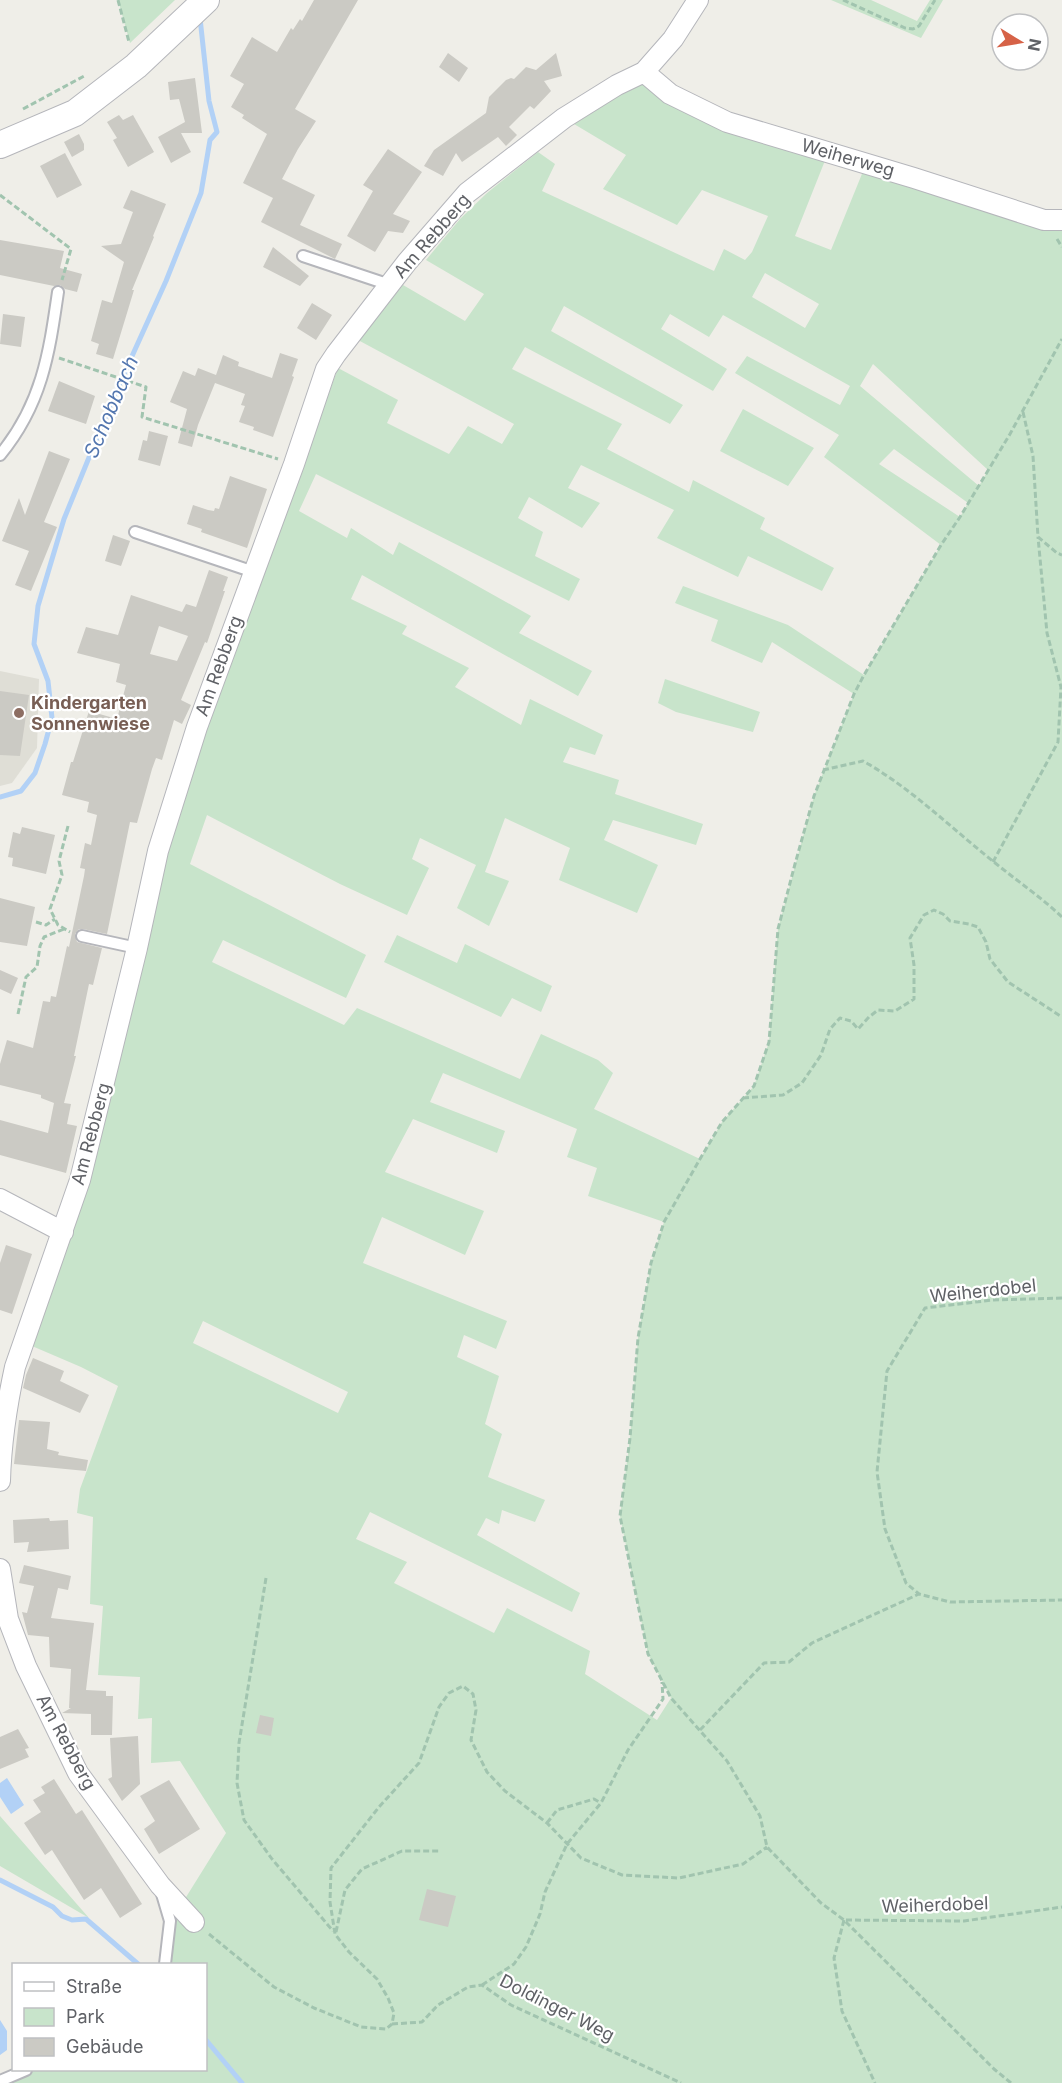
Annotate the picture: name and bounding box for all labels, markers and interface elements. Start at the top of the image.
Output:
north arrow [990,12,1050,72]
text: N [1024,37,1046,53]
street label: Weiherweg [799,134,897,181]
street label: Am Rebberg [389,189,474,282]
water label: Schobbach [79,353,143,461]
street label: Am Rebberg [191,613,246,719]
place label: Kindergarten Sonnenwiese [31,692,150,734]
marker: Kindergarten Sonnenwiese [12,706,26,720]
street label: Am Rebberg [67,1080,114,1187]
street label: Weiherdobel [929,1274,1037,1307]
street label: Am Rebberg [32,1690,100,1793]
street label: Weiherdobel [881,1892,989,1917]
legend [12,1963,207,2071]
street label: Doldinger Weg [496,1970,618,2045]
text: Straße [66,1976,122,1997]
text: Park [66,2006,105,2027]
text: Gebäude [66,2036,143,2057]

